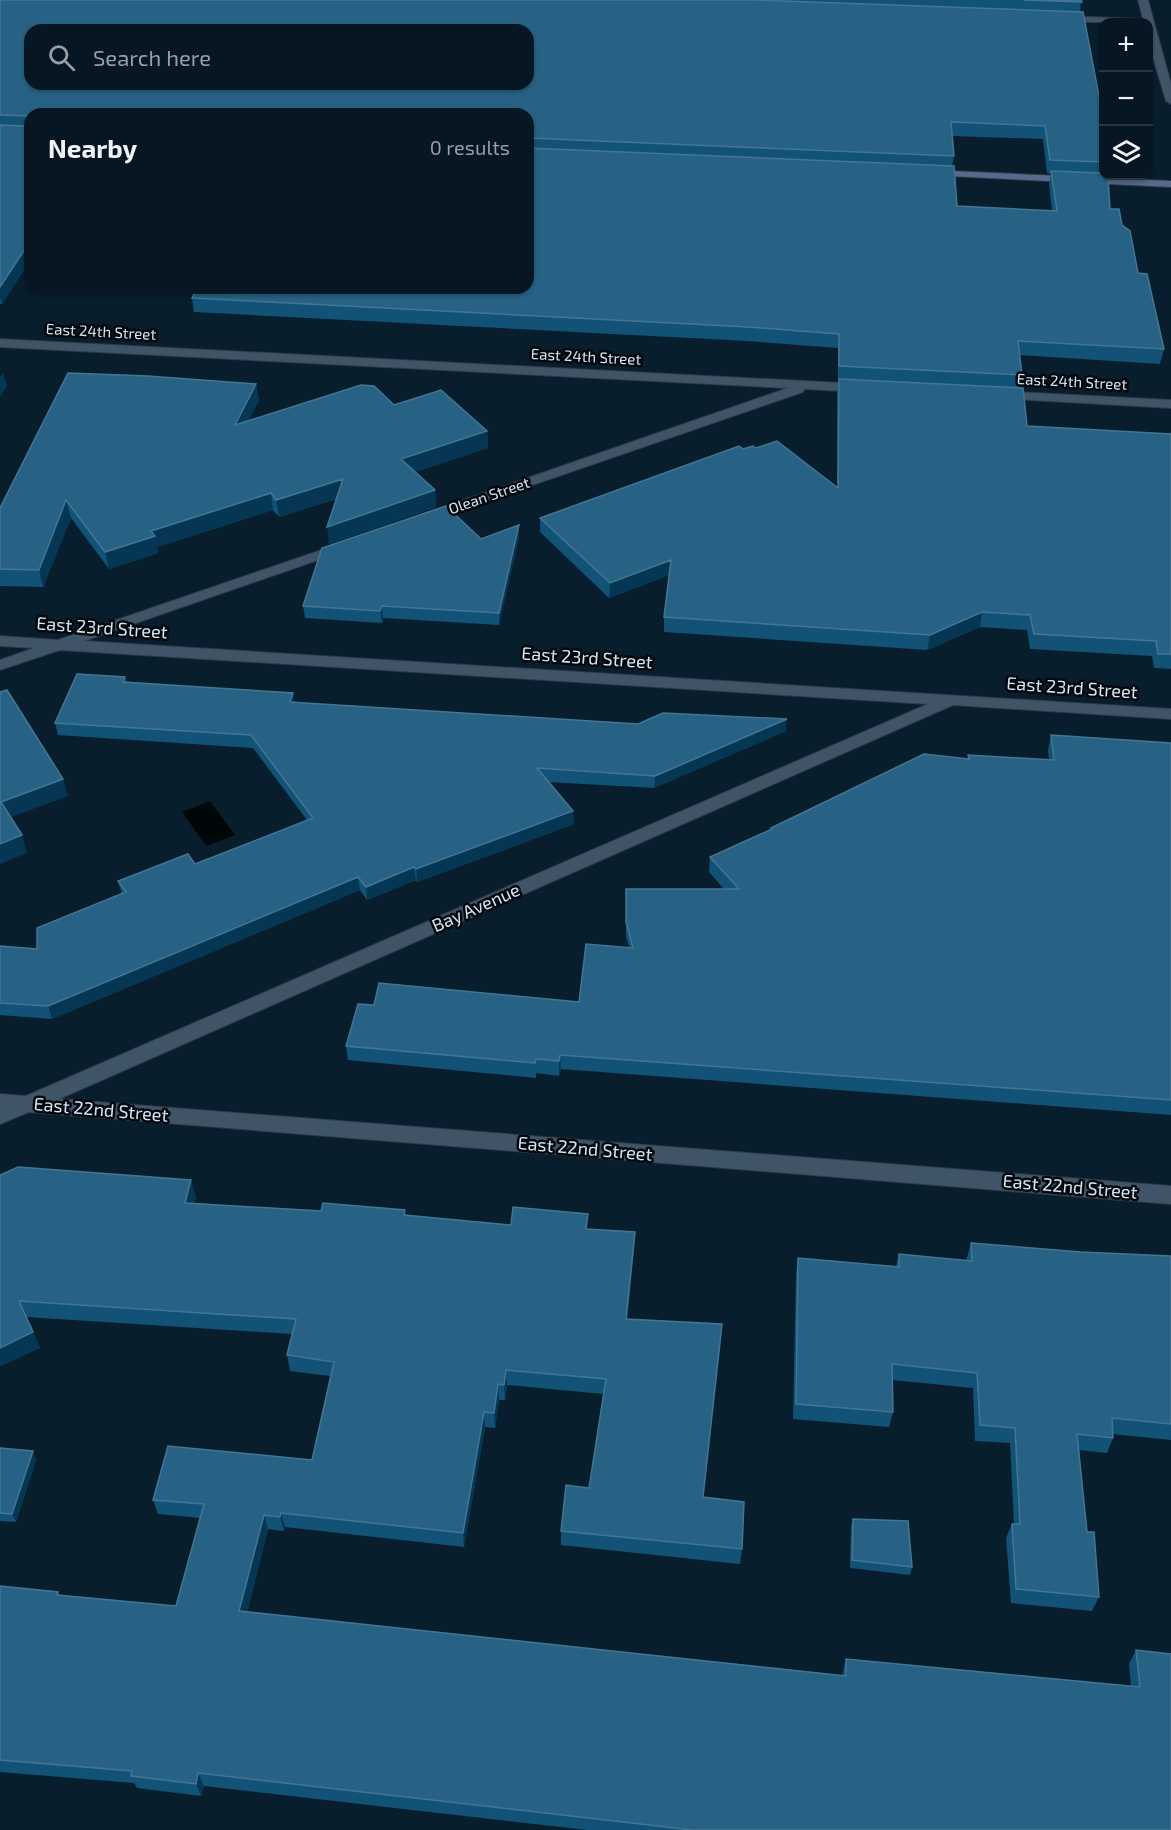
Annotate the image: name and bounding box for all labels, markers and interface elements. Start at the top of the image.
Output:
map controls [1099,18,1153,180]
button: + [1099,18,1153,72]
search box [24,24,534,90]
icon: search [45,41,78,74]
text: Search here [93,44,211,70]
button: − [1099,72,1153,126]
button: layers [1099,126,1153,180]
text: Nearby [48,132,137,163]
text: 0 results [430,135,510,159]
street label: East 24th Street [45,319,157,343]
street label: East 24th Street [530,344,642,368]
street label: East 24th Street [1016,369,1128,393]
street label: Olean Street [446,473,532,517]
street label: East 23rd Street [36,611,169,643]
street label: East 23rd Street [521,641,654,673]
street label: East 23rd Street [1006,671,1139,703]
street label: Bay Avenue [428,878,523,936]
street label: East 22nd Street [33,1092,169,1126]
street label: East 22nd Street [517,1131,653,1165]
street label: East 22nd Street [1002,1169,1138,1203]

